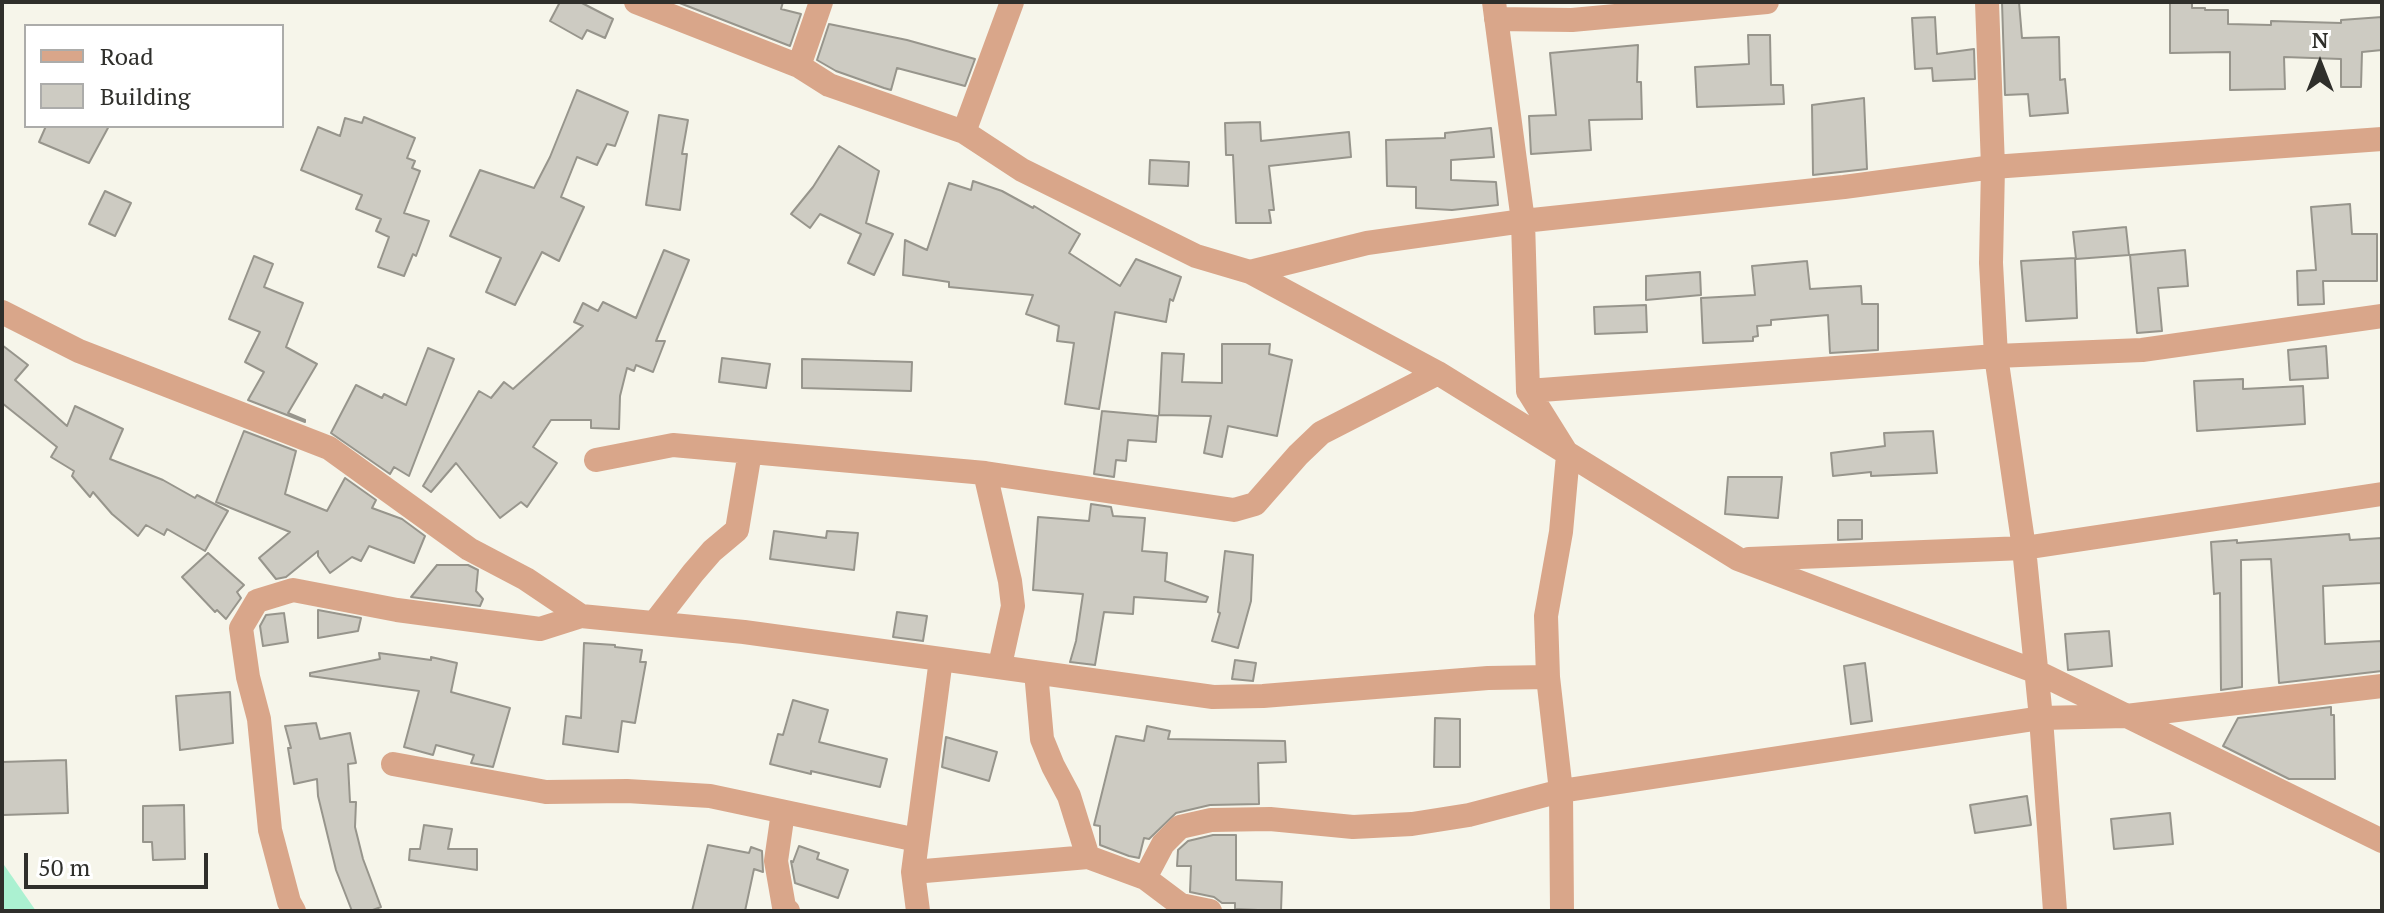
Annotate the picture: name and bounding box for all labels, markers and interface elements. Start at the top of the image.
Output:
legend [24,24,284,128]
north arrow [2280,24,2360,104]
text: N [2312,25,2328,54]
text: Road [100,40,154,72]
text: Building [100,80,190,112]
scale bar [28,837,212,887]
text: 50 m [38,851,90,883]

